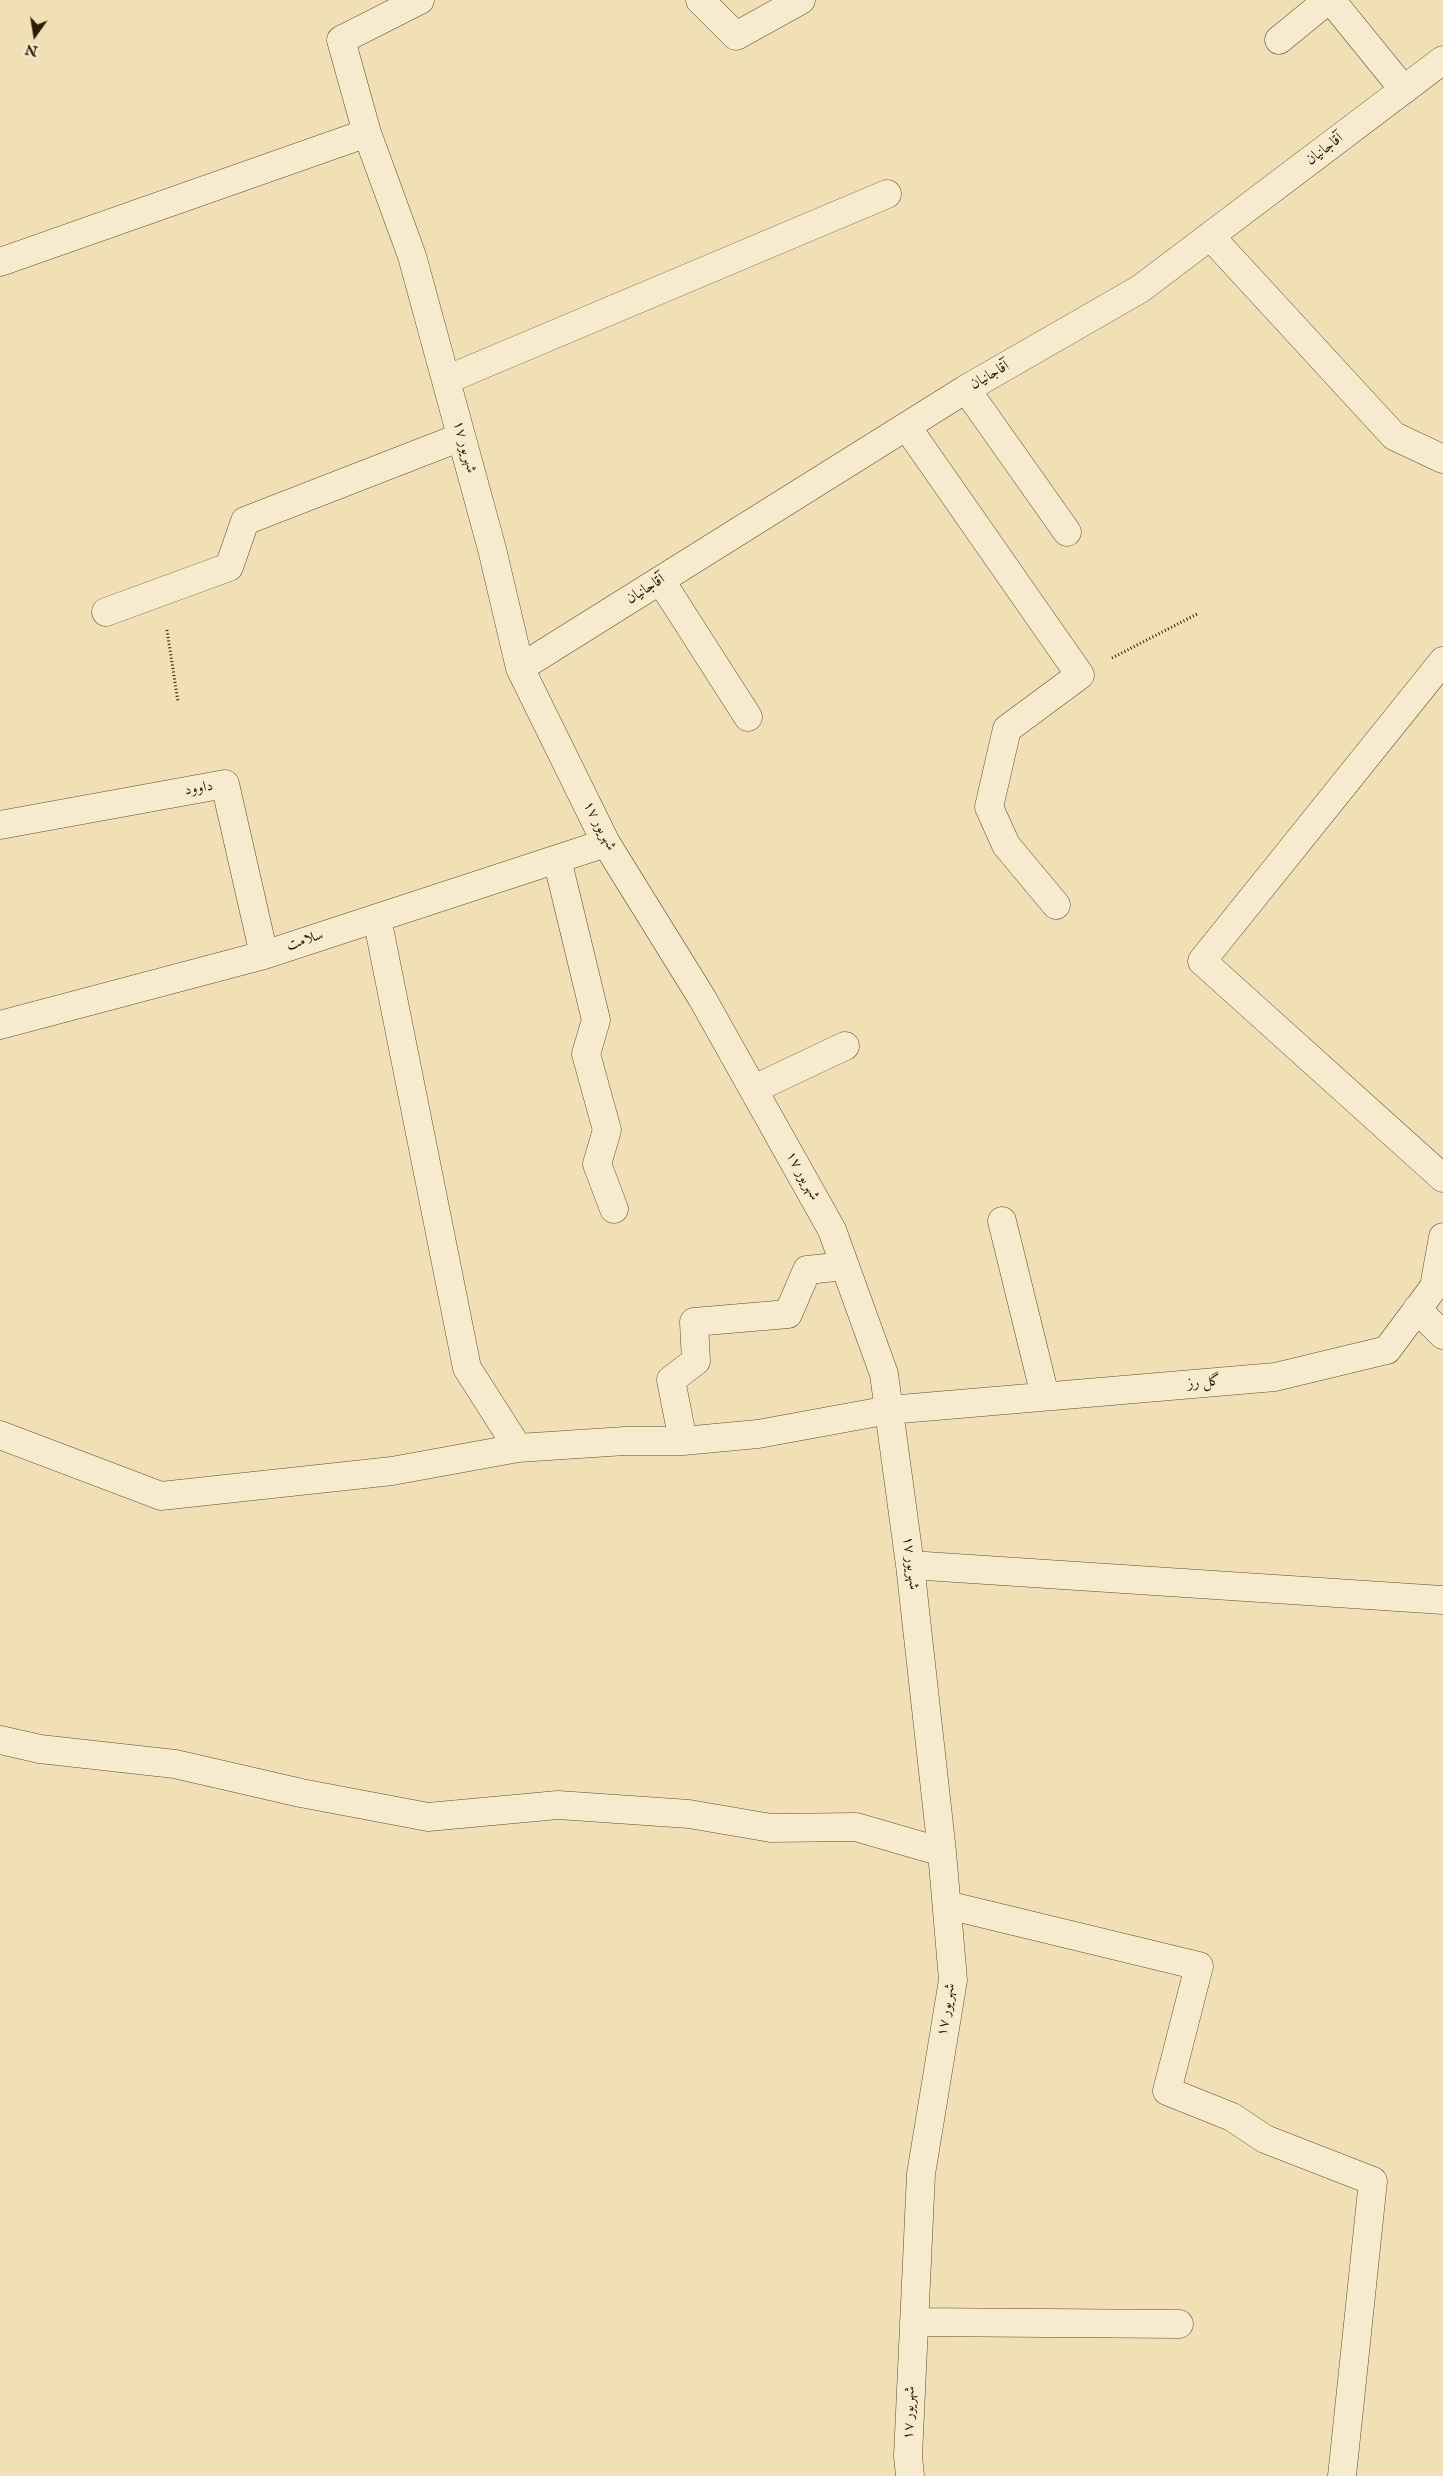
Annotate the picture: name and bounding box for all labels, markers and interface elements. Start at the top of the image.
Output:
north arrow [10,10,60,60]
text: N [24,39,40,60]
street label: آقاجانیان [1303,130,1347,170]
street label: آقاجانیان [967,358,1013,394]
street label: ۱۷ شهریور [448,419,480,475]
street label: آقاجانیان [623,571,669,609]
street label: داوود [183,778,215,800]
street label: ۱۷ شهریور [578,798,620,854]
street label: سلامت [284,927,326,955]
street label: ۱۷ شهریور [781,1148,823,1204]
street label: گل رز [1187,1373,1221,1393]
street label: ۱۷ شهریور [898,1535,922,1591]
street label: ۱۷ شهریور [934,1982,960,2038]
street label: ۱۷ شهریور [900,2386,920,2440]

